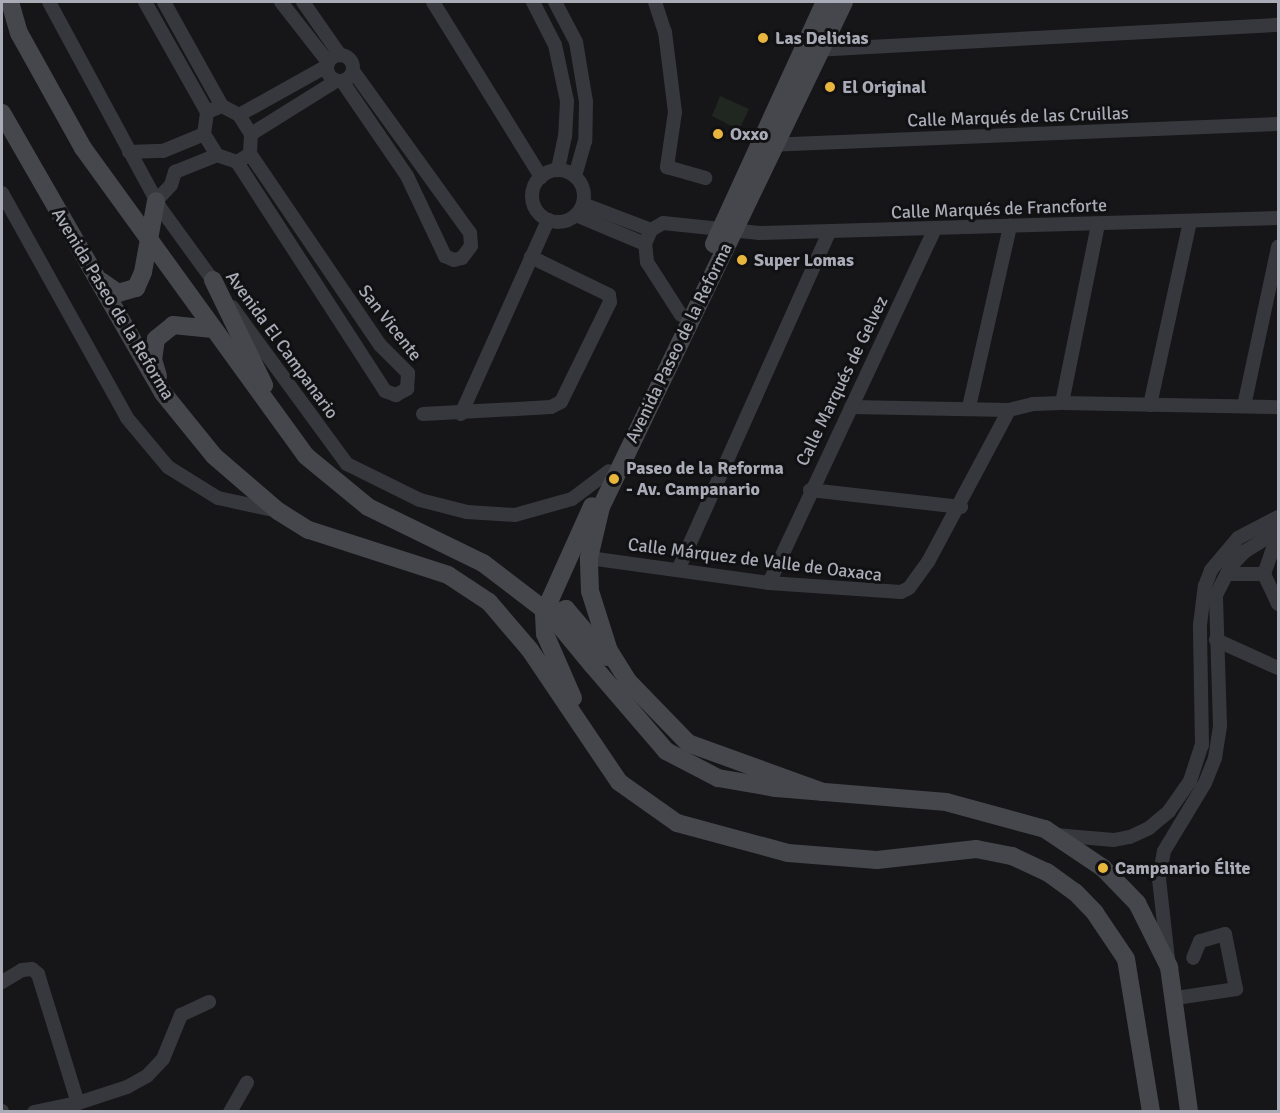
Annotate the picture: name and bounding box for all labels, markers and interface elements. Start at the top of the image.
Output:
place label: Las Delicias [775,27,869,49]
marker: Las Delicias [756,31,770,45]
place label: El Original [842,76,926,98]
marker: El Original [823,80,837,94]
street label: Calle Marqués de las Cruillas [907,102,1129,132]
place label: Oxxo [730,123,768,145]
marker: Oxxo [711,127,725,141]
street label: Calle Marqués de Francforte [891,194,1107,224]
street label: Avenida Paseo de la Reforma [47,204,179,404]
street label: Avenida Paseo de la Reforma [621,239,737,447]
place label: Super Lomas [754,249,854,271]
marker: Super Lomas [735,253,749,267]
street label: Avenida El Campanario [221,267,343,423]
street label: San Vicente [354,281,426,365]
street label: Calle Marqués de Gelvez [791,292,893,470]
place label: Paseo de la Reforma - Av. Campanario [626,458,784,500]
marker: Paseo de la Reforma - Av. Campanario [607,472,621,486]
street label: Calle Márquez de Valle de Oaxaca [627,534,883,586]
place label: Campanario Élite [1115,857,1250,879]
marker: Campanario Élite [1096,861,1110,875]

